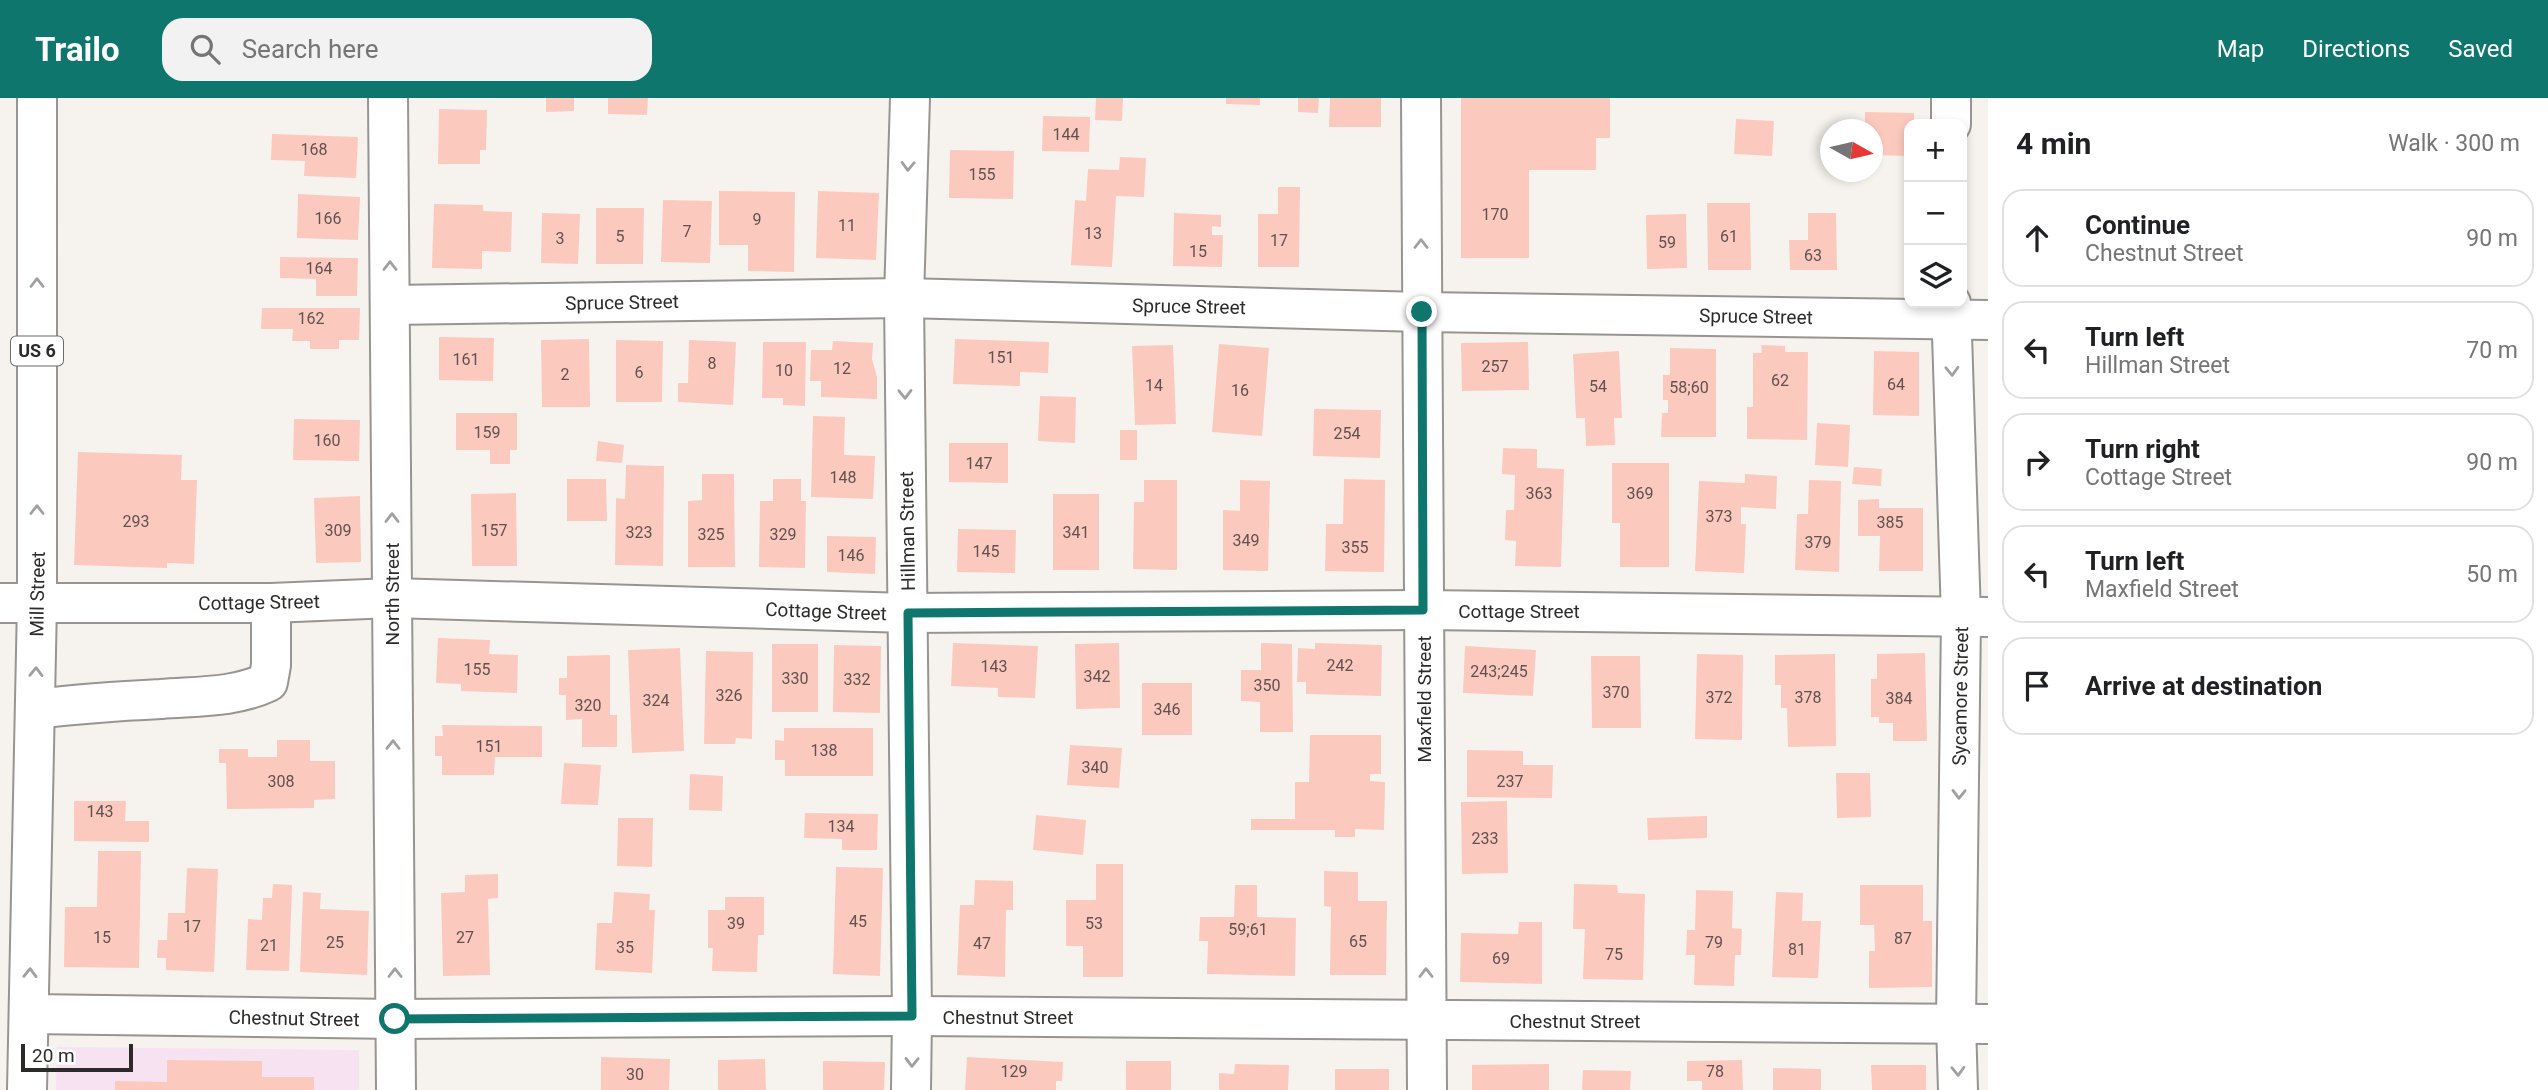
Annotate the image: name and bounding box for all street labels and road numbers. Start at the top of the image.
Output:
street label: Spruce Street [565,290,679,315]
street label: Spruce Street [1132,294,1246,319]
street label: Spruce Street [1699,304,1813,329]
road number: US 6 [11,337,63,366]
street label: Hillman Street [895,471,920,591]
street label: North Street [381,543,404,645]
street label: Mill Street [25,551,50,637]
street label: Cottage Street [198,590,320,615]
street label: Cottage Street [765,598,887,625]
street label: Cottage Street [1458,600,1580,623]
street label: Sycamore Street [1948,626,1973,766]
street label: Maxfield Street [1413,635,1436,763]
street label: Chestnut Street [228,1006,360,1031]
street label: Chestnut Street [943,1006,1073,1029]
street label: Chestnut Street [1510,1010,1640,1033]

